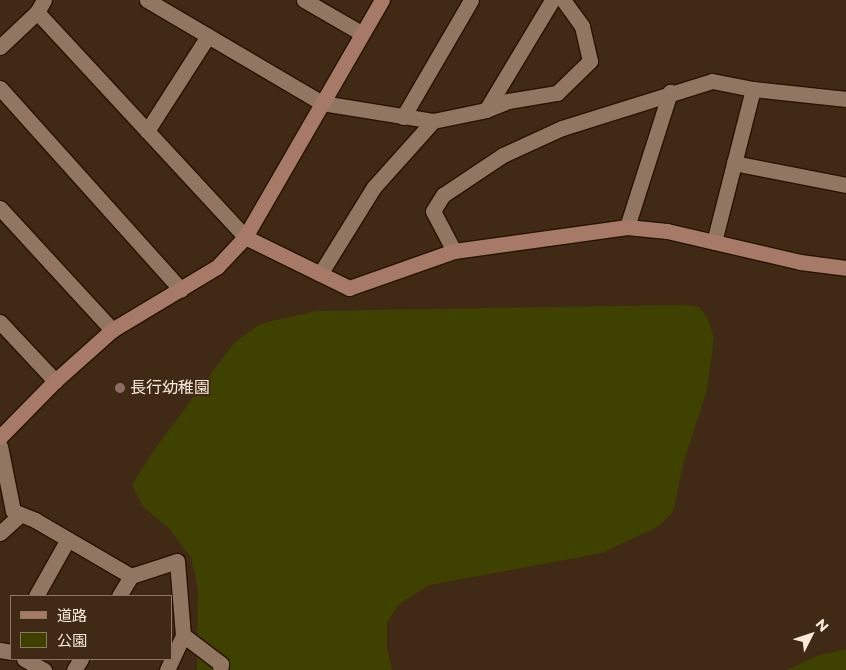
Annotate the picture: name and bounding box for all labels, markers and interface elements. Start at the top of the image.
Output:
place label: 長行幼稚園 [130,378,210,398]
marker: 長行幼稚園 [114,382,126,394]
legend [10,595,172,660]
text: 道路 [57,606,87,625]
north arrow [786,610,836,660]
text: N [812,615,833,635]
text: 公園 [57,631,87,650]

